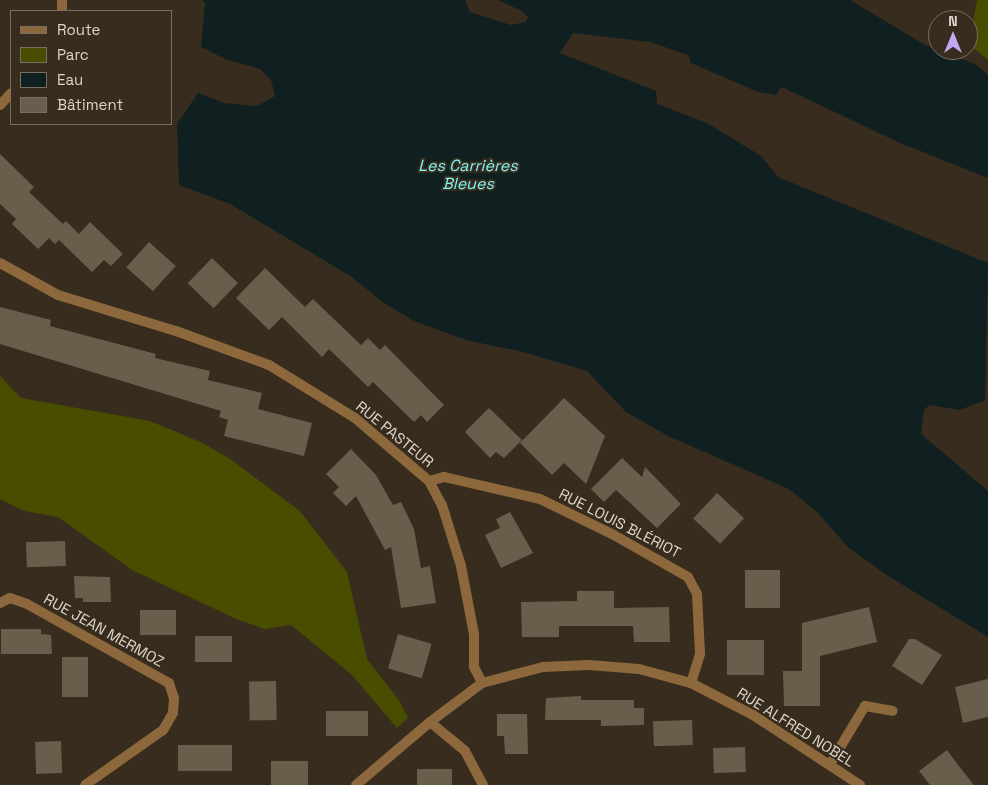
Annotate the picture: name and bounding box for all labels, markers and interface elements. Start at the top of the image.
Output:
legend [10,10,172,125]
north arrow [928,10,978,60]
text: N [948,12,958,30]
text: Route [57,20,100,39]
text: Parc [57,45,89,64]
text: Eau [57,70,83,89]
text: Bâtiment [57,95,123,114]
water label: Les Carrières Bleues [418,156,518,194]
street label: RUE PASTEUR [353,397,437,471]
street label: RUE LOUIS BLÉRIOT [556,484,684,562]
street label: RUE JEAN MERMOZ [41,589,167,671]
street label: RUE ALFRED NOBEL [734,683,858,771]

